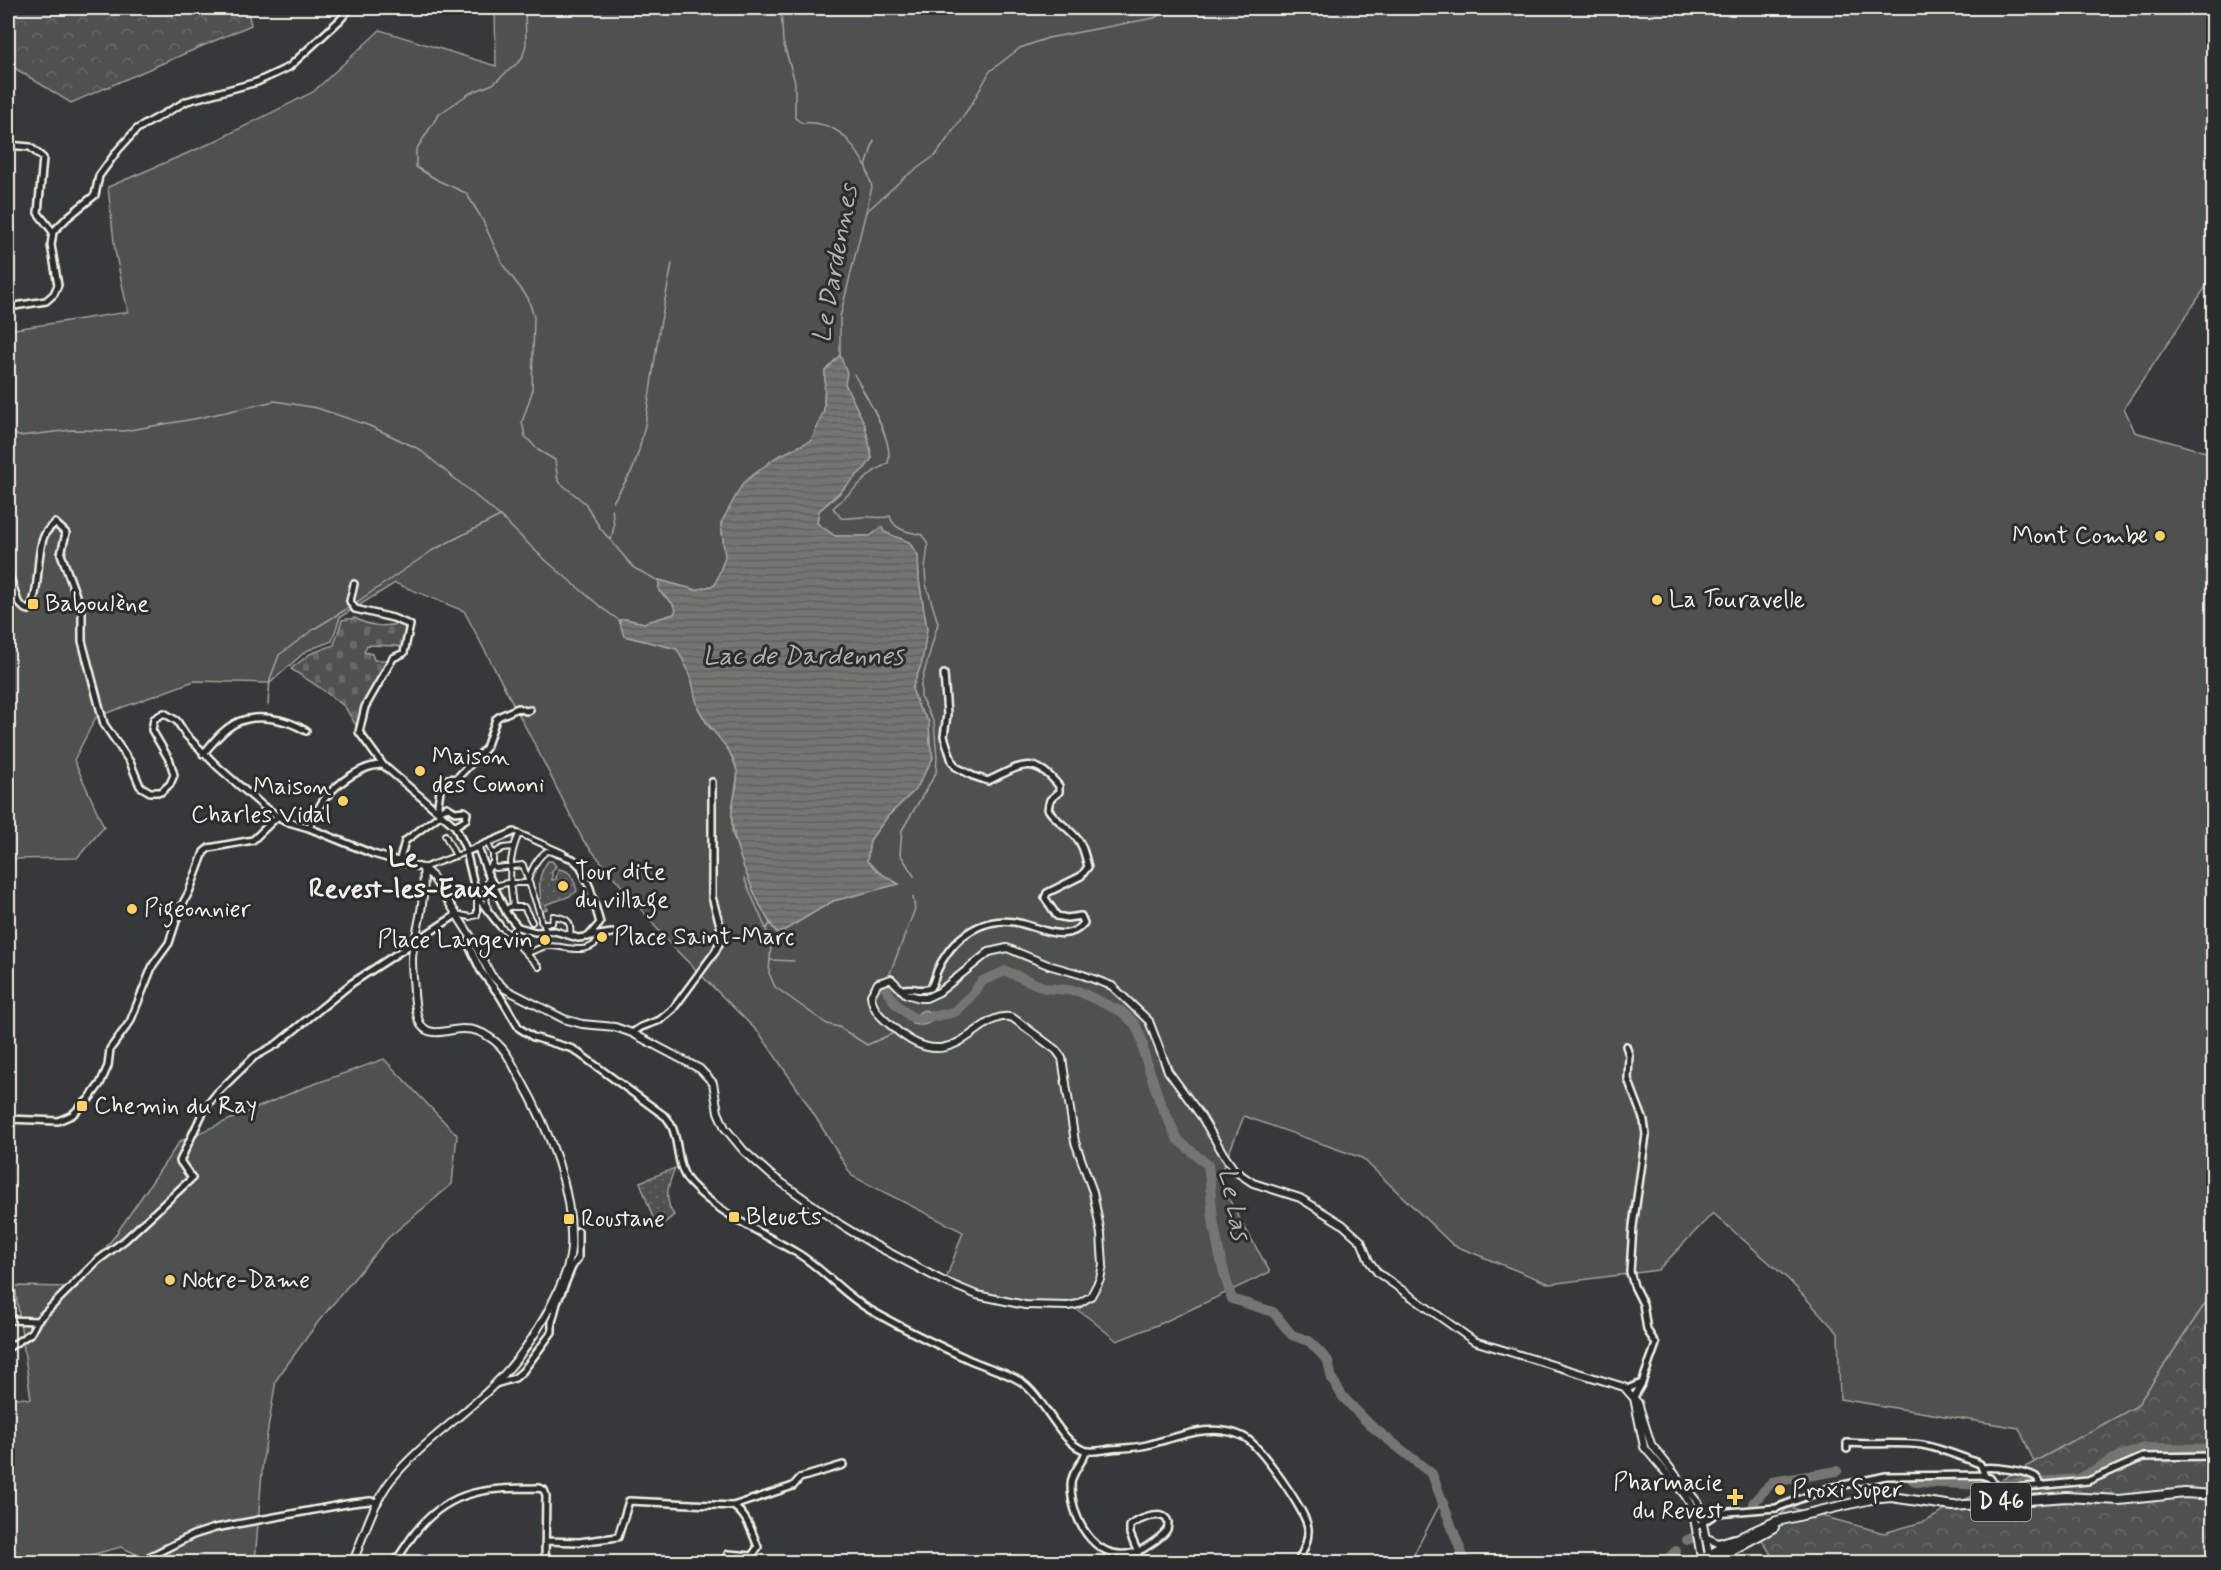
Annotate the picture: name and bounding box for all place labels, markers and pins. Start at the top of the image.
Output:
place label: Mont Combe [2012,521,2148,552]
marker: Mont Combe [2153,529,2167,543]
place label: La Touravelle [1669,585,1805,616]
place label: Baboulène [45,589,149,620]
marker: La Touravelle [1650,593,1664,607]
marker: Baboulène [26,597,40,611]
place label: Maison des Comoni [432,742,545,801]
marker: Maison des Comoni [413,764,427,778]
place label: Maison Charles Vidal [191,772,331,831]
marker: Maison Charles Vidal [336,794,350,808]
place label: Tour dite du village [575,857,669,919]
marker: Tour dite du village [556,879,570,893]
place label: Pigeonnier [144,894,251,928]
marker: Pigeonnier [125,902,139,916]
place label: Place Saint-Marc [614,922,795,953]
place label: Place Langevin [377,925,533,958]
marker: Place Saint-Marc [595,930,609,944]
marker: Place Langevin [538,933,552,947]
place label: Chemin du Ray [94,1091,257,1122]
marker: Chemin du Ray [75,1099,89,1113]
place label: Bleuets [746,1202,822,1233]
place label: Roustane [581,1204,665,1235]
marker: Bleuets [727,1210,741,1224]
marker: Roustane [562,1212,576,1226]
place label: Notre-Dame [182,1265,310,1296]
marker: Notre-Dame [163,1273,177,1287]
place label: Pharmacie du Revest [1613,1468,1723,1527]
place label: Proxi Super [1792,1475,1903,1506]
marker: Proxi Super [1773,1483,1787,1497]
marker: Pharmacie du Revest [1728,1490,1742,1504]

